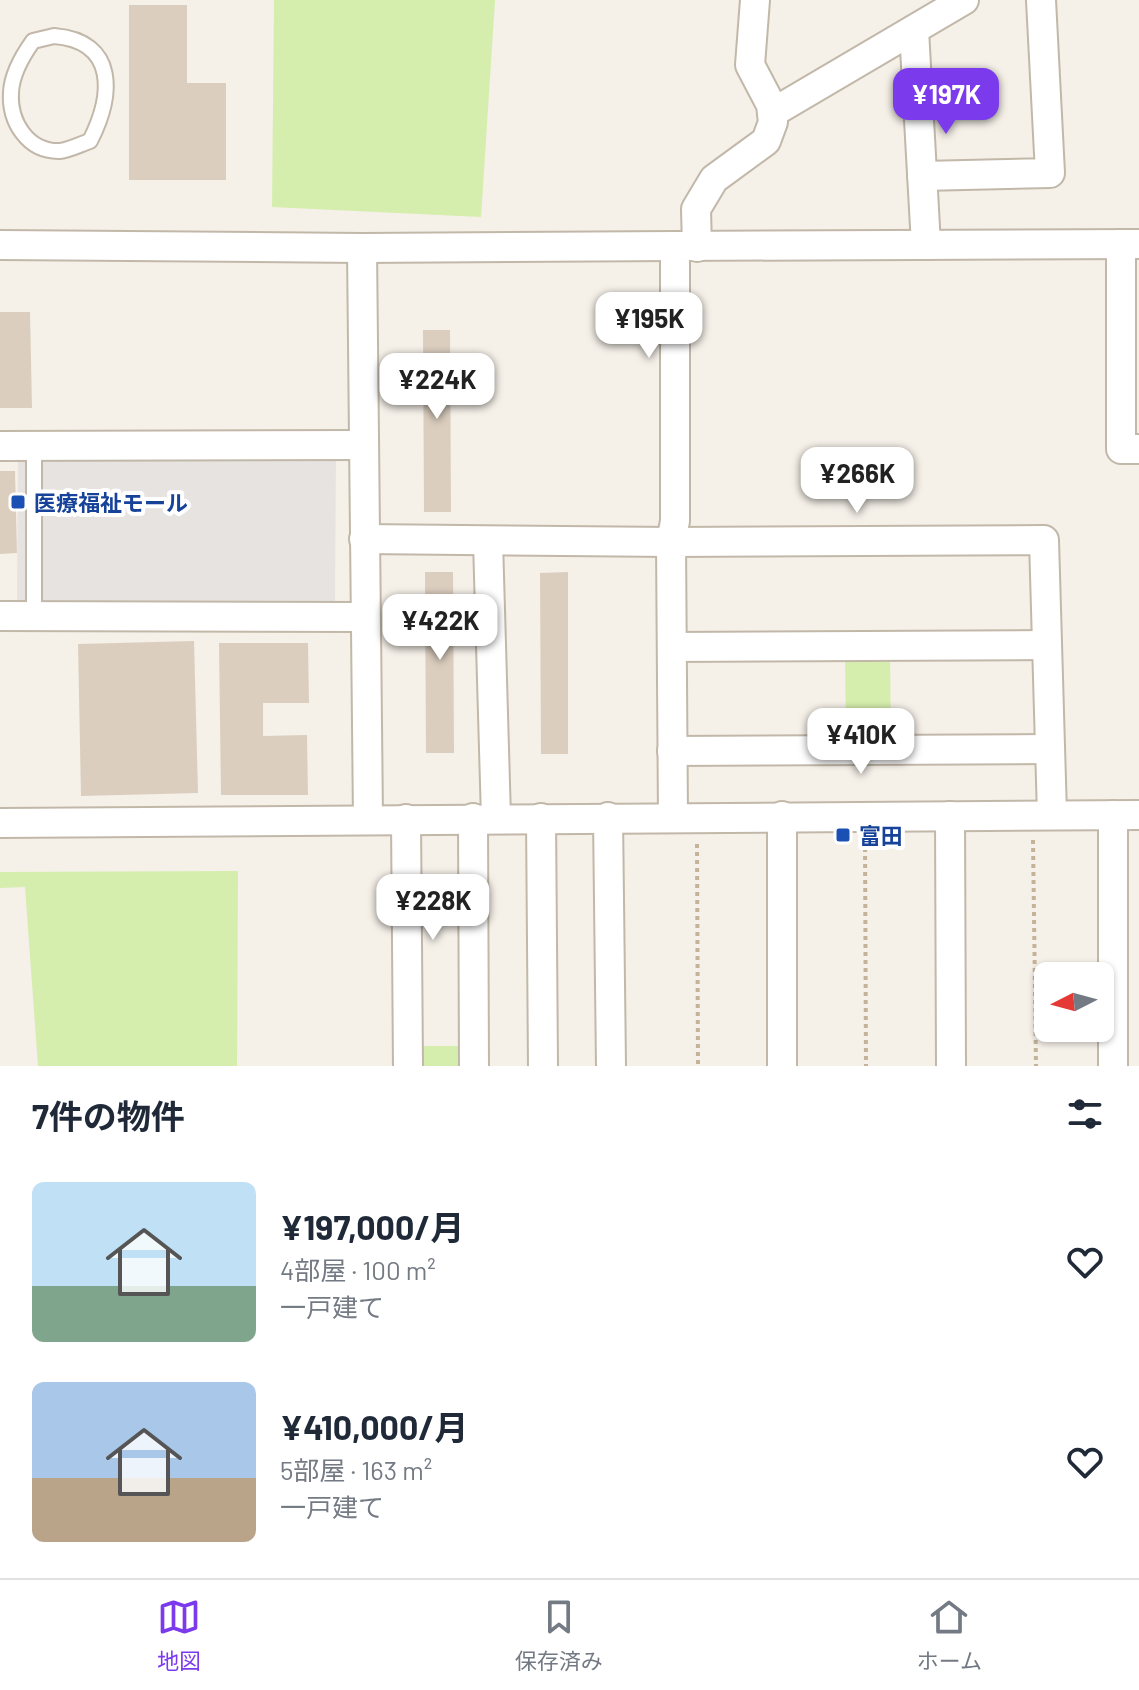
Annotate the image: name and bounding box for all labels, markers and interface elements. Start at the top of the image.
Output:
pin: ¥197K [890,68,1002,136]
text: ¥197K [911,78,981,109]
pin: ¥195K [593,292,705,360]
text: ¥195K [613,302,685,333]
pin: ¥224K [381,353,493,421]
text: ¥224K [398,363,476,394]
pin: ¥266K [801,447,913,515]
text: ¥266K [819,457,895,488]
place label: 医療福祉モール [34,489,188,515]
marker: 医療福祉モール [9,493,27,511]
pin: ¥422K [384,594,496,662]
text: ¥422K [401,604,479,635]
pin: ¥410K [805,708,917,776]
text: ¥410K [825,718,897,749]
place label: 富田 [859,822,903,848]
marker: 富田 [834,826,852,844]
pin: ¥228K [377,874,489,942]
text: ¥228K [394,884,472,915]
north arrow [1034,962,1114,1042]
map controls [1034,962,1114,1042]
icon: filters [1063,1092,1107,1136]
text: 7件の物件 [32,1095,185,1136]
text: ¥197,000/月 [280,1206,464,1247]
icon: home [96,1214,192,1310]
icon: heart [1063,1240,1107,1284]
text: 4部屋 · 100 m² [280,1254,436,1285]
text: 一戸建て [280,1291,384,1322]
text: ¥410,000/月 [280,1406,468,1447]
icon: home [96,1414,192,1510]
icon: heart [1063,1440,1107,1484]
text: 5部屋 · 163 m² [280,1454,432,1485]
text: 一戸建て [280,1491,384,1522]
tab: 地図 [157,1595,201,1675]
tab: 保存済み [515,1595,603,1675]
tab: ホーム [917,1595,982,1675]

